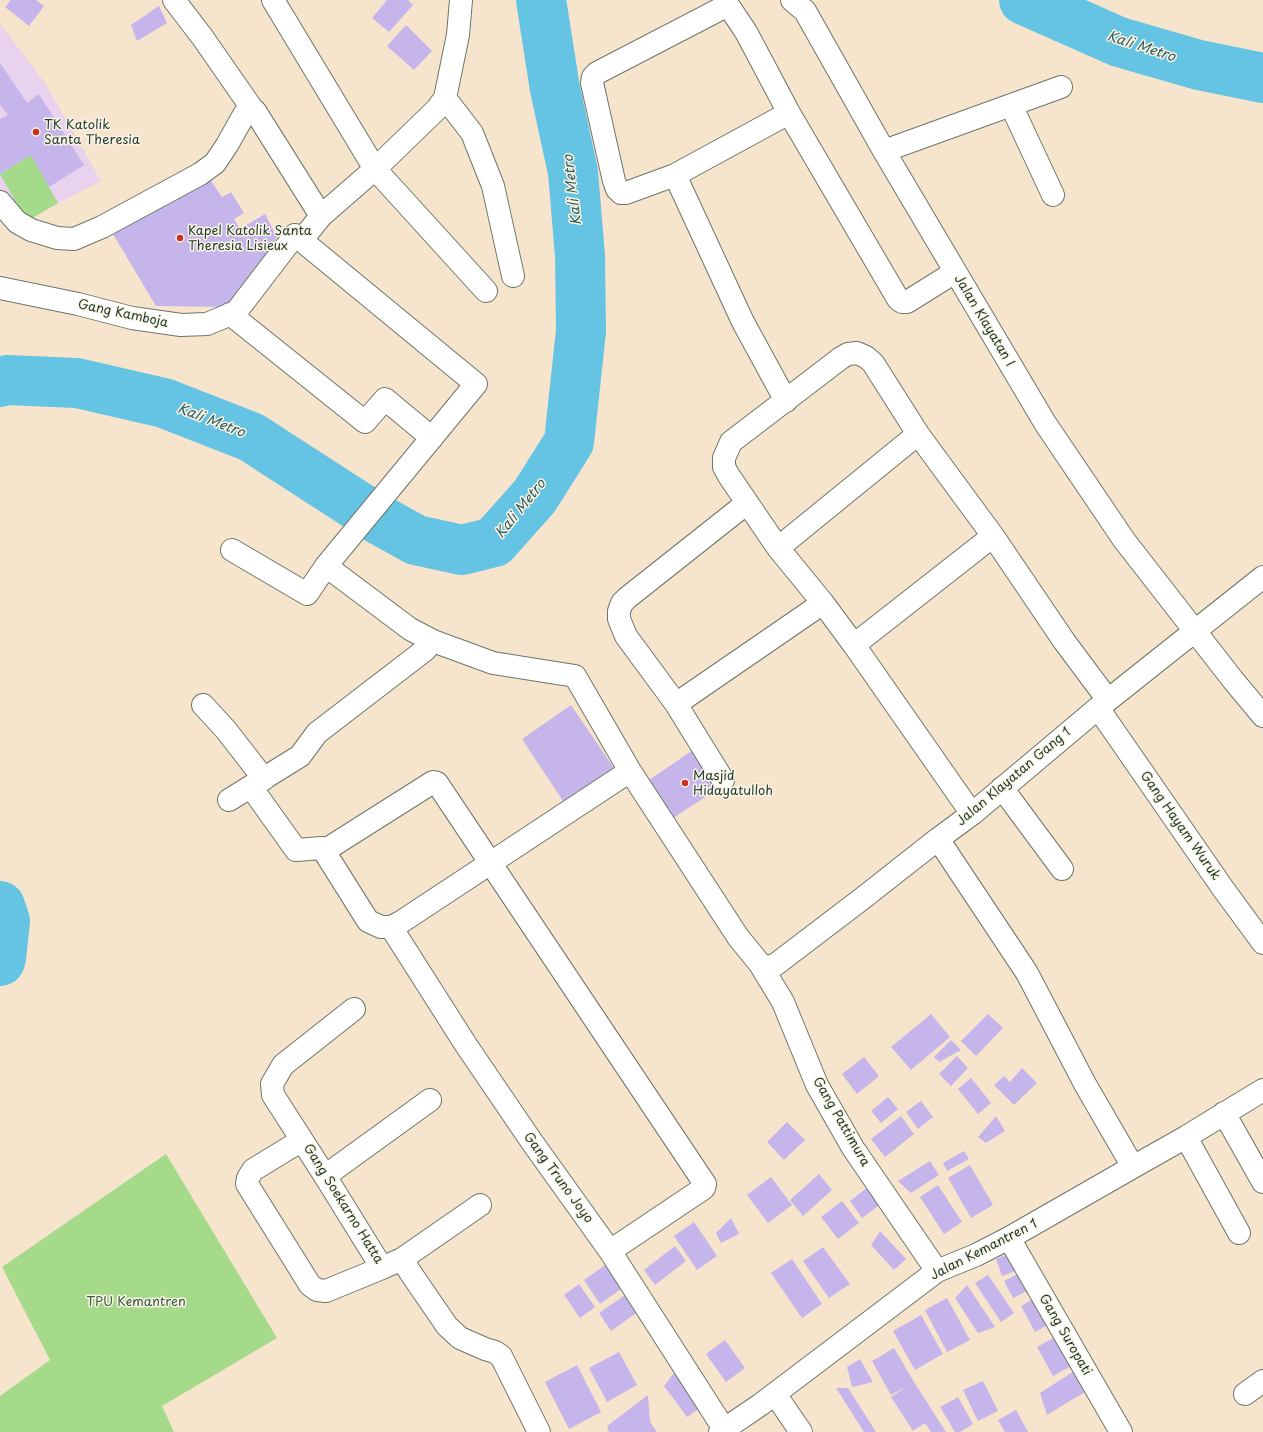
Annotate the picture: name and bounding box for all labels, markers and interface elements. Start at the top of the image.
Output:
water label: Kali Metro [1105,28,1177,66]
place label: TK Katolik Santa Theresia [44,117,140,148]
marker: TK Katolik Santa Theresia [31,127,41,137]
water label: Kali Metro [560,154,586,226]
place label: Kapel Katolik Santa Theresia Lisieux [188,223,312,254]
marker: Kapel Katolik Santa Theresia Lisieux [175,233,185,243]
street label: Jalan Klayatan I [950,272,1018,370]
street label: Gang Kamboja [76,297,170,331]
water label: Kali Metro [175,400,247,442]
water label: Kali Metro [492,476,550,542]
street label: Jalan Klayatan Gang 1 [954,725,1074,829]
place label: Masjid Hidayatulloh [693,768,773,799]
street label: Gang Hayam Wuruk [1136,769,1224,883]
marker: Masjid Hidayatulloh [680,778,690,788]
street label: Gang Pattimura [809,1075,873,1169]
street label: Gang Truno Joyo [520,1130,596,1226]
street label: Gang Soekarno Hatta [300,1141,386,1267]
street label: Jalan Kemantren 1 [928,1216,1040,1284]
street label: Gang Suropati [1035,1292,1095,1378]
park label: TPU Kemantren [86,1294,186,1310]

